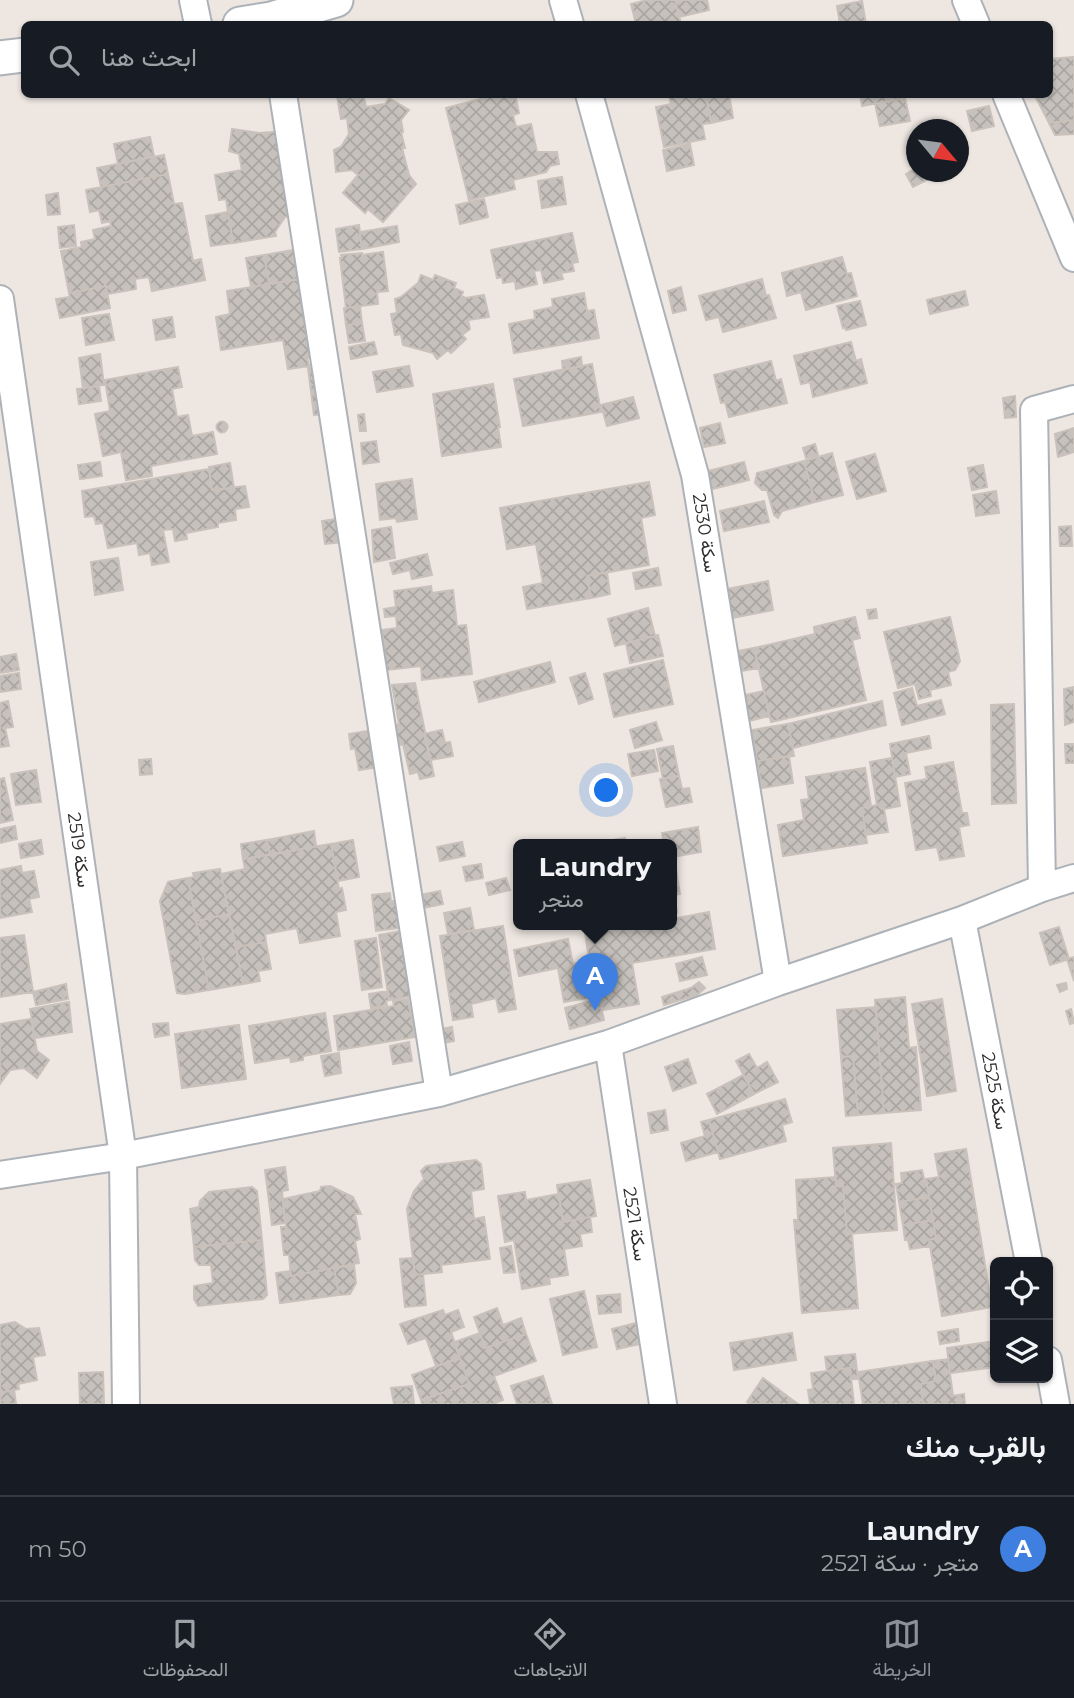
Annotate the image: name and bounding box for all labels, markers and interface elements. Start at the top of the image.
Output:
search box [21,21,1053,98]
icon: search [45,41,83,79]
text: ابحث هنا [101,41,197,73]
north arrow [906,119,969,182]
street label: سكة 2530 [688,492,722,574]
your location [589,773,623,807]
street label: سكة 2519 [63,811,95,889]
popup [513,839,677,930]
text: Laundry [539,851,651,883]
text: متجر [539,885,584,913]
pin: A [572,953,618,1011]
street label: سكة 2525 [977,1051,1013,1131]
street label: سكة 2521 [618,1185,652,1263]
map controls [990,1257,1053,1383]
button: locate [990,1257,1053,1320]
button: layers [990,1320,1053,1383]
text: بالقرب منك [906,1428,1046,1465]
text: Laundry [866,1515,979,1547]
text: 50 m [28,1535,87,1563]
text: A [1014,1535,1032,1563]
text: متجر · سكة 2521 [821,1549,979,1577]
tab: المحفوظات [143,1615,228,1686]
tab: الاتجاهات [514,1615,587,1686]
tab: الخريطة [873,1615,931,1686]

